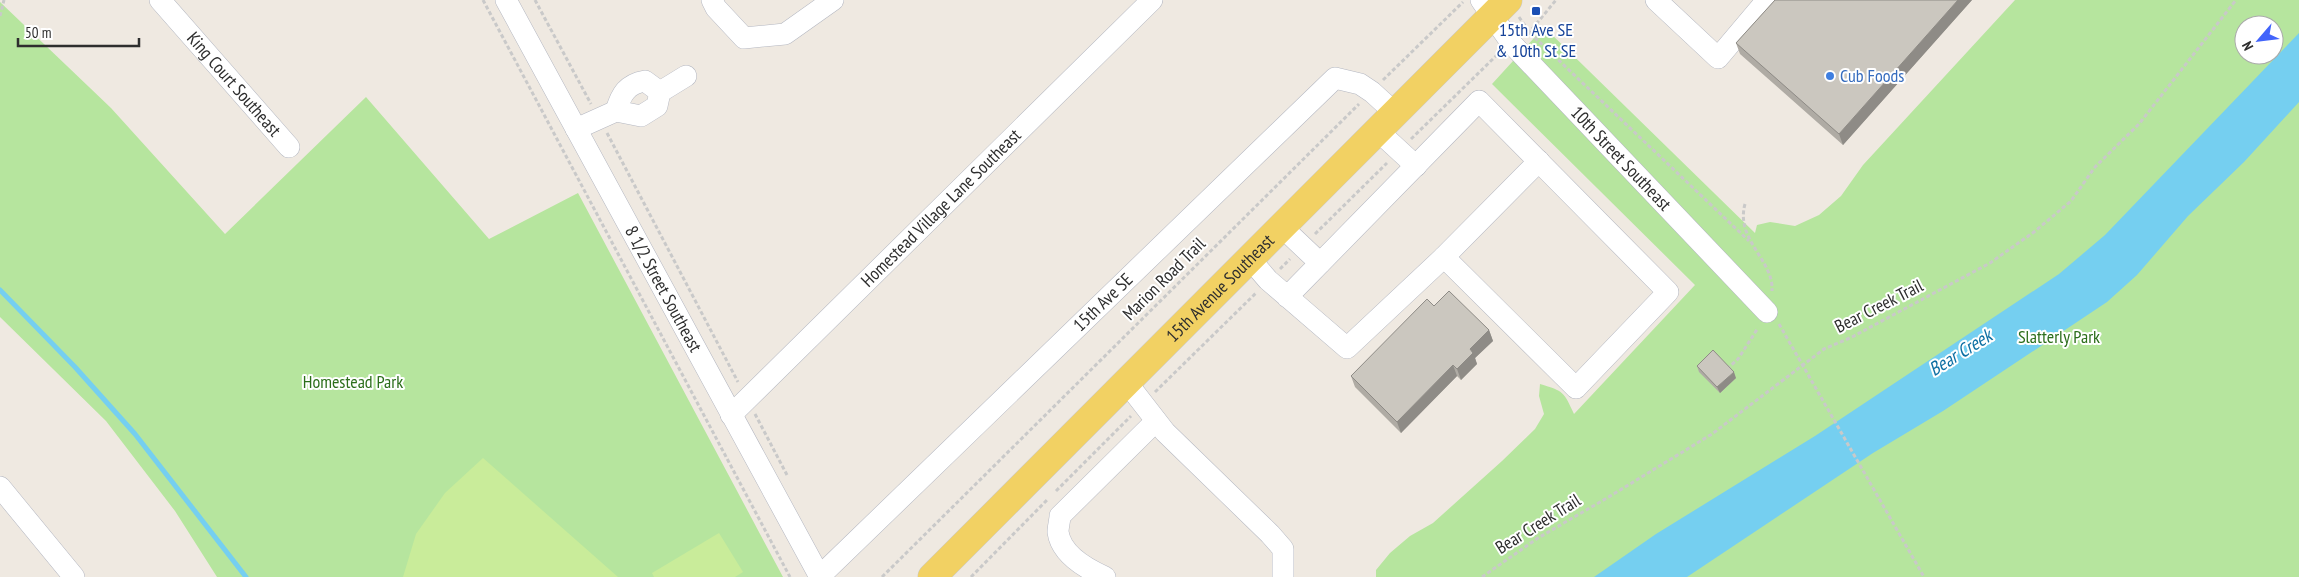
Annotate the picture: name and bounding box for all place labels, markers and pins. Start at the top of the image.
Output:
marker: 15th Ave SE & 10th St SE [1530,5,1542,17]
place label: 15th Ave SE & 10th St SE [1496,18,1576,62]
place label: Cub Foods [1840,64,1904,87]
marker: Cub Foods [1824,70,1836,82]

